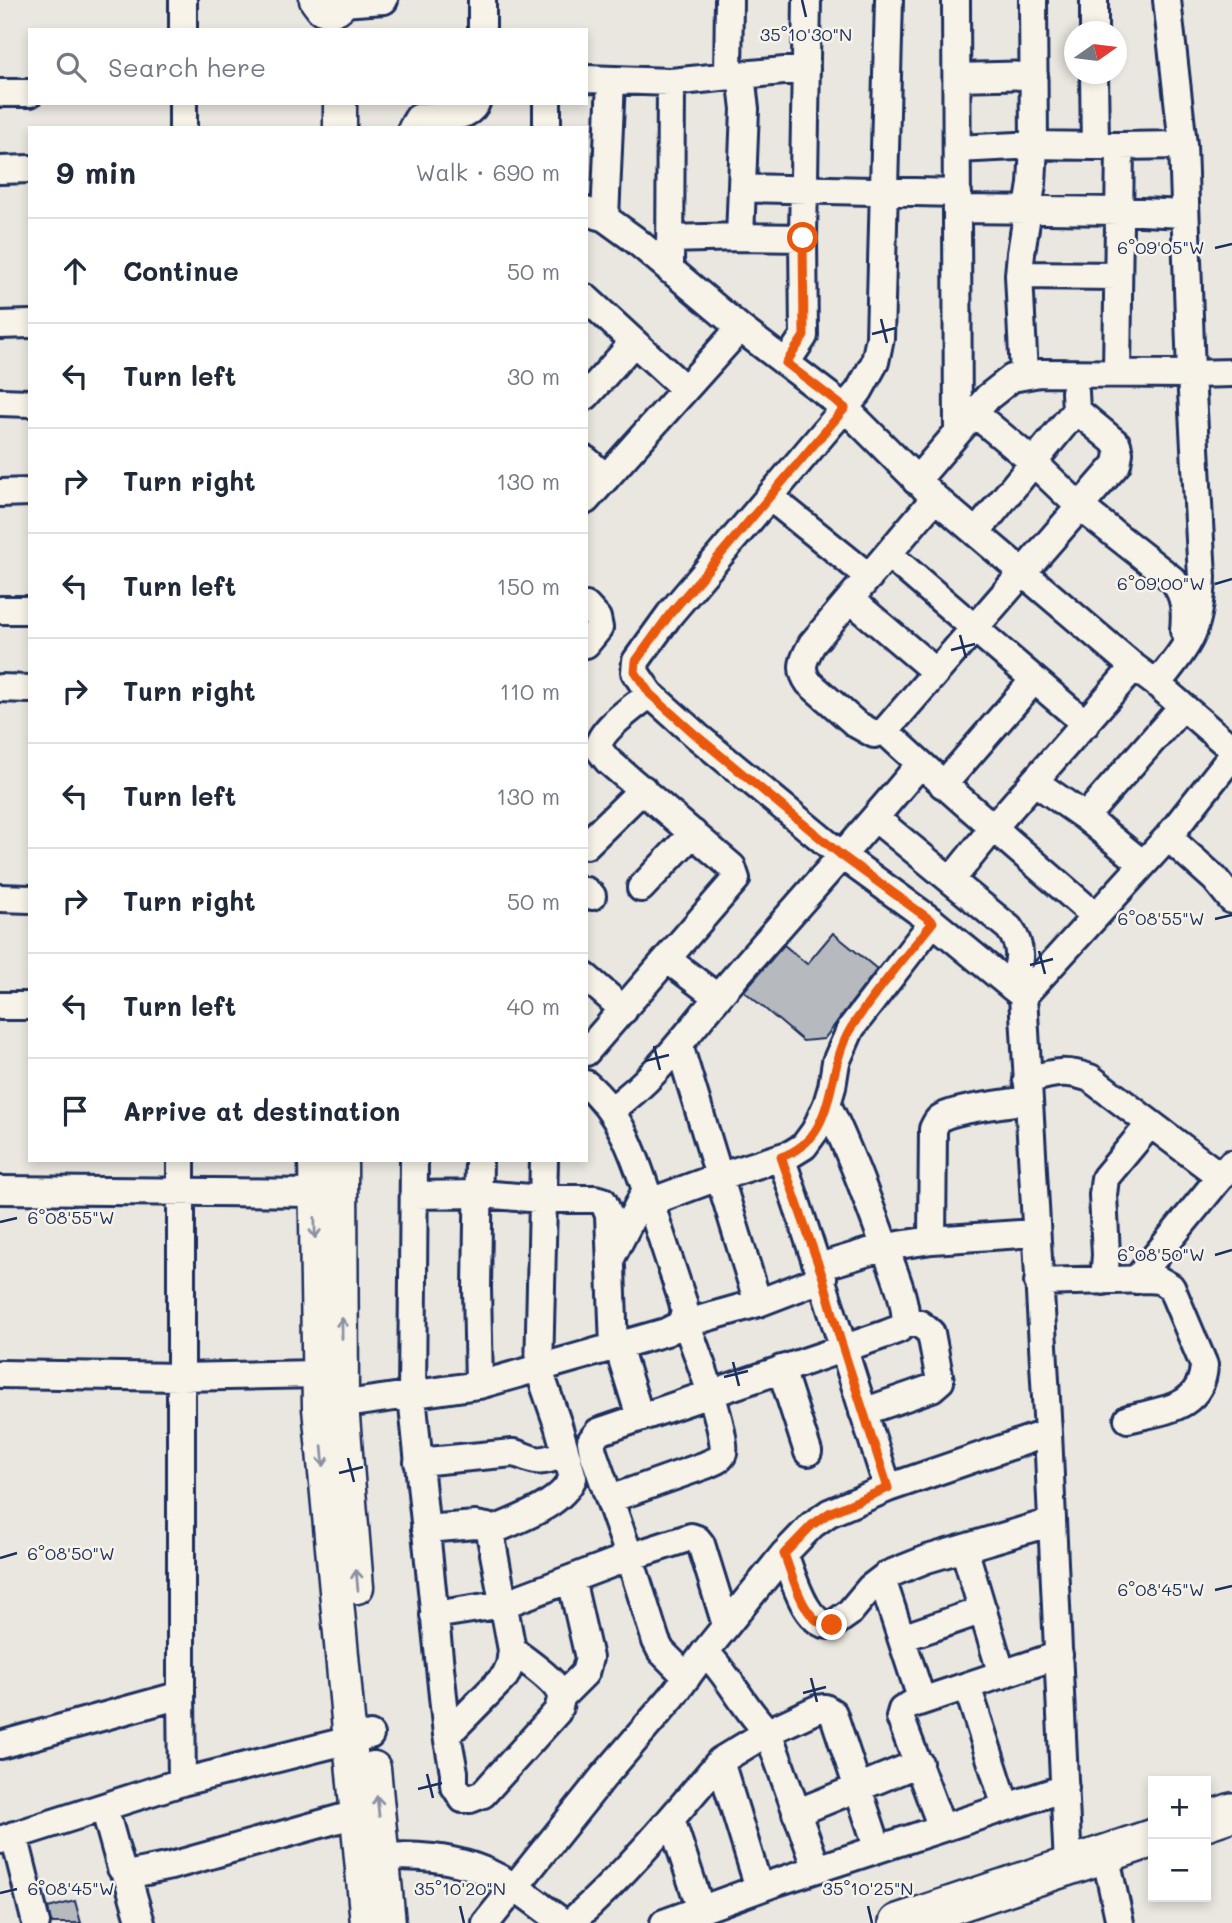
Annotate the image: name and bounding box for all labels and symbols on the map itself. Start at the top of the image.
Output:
north arrow [1064,21,1127,84]
text: 35°10'30"N [760,22,852,46]
route start [787,222,818,253]
text: 6°09'05"W [1117,235,1205,259]
text: 6°09'00"W [1117,571,1205,595]
text: 6°08'55"W [1118,906,1204,930]
text: 6°08'55"W [28,1205,114,1229]
one-way arrow [308,1217,322,1240]
text: 6°08'50"W [1117,1242,1205,1266]
one-way arrow [335,1317,348,1340]
one-way arrow [317,1444,330,1467]
text: 6°08'50"W [27,1541,115,1565]
one-way arrow [350,1569,363,1592]
text: 6°08'45"W [1118,1577,1205,1601]
route end [816,1609,847,1640]
one-way arrow [371,1795,384,1818]
text: 6°08'45"W [28,1876,115,1900]
text: 35°10'20"N [414,1876,506,1900]
text: 35°10'25"N [822,1876,914,1900]

